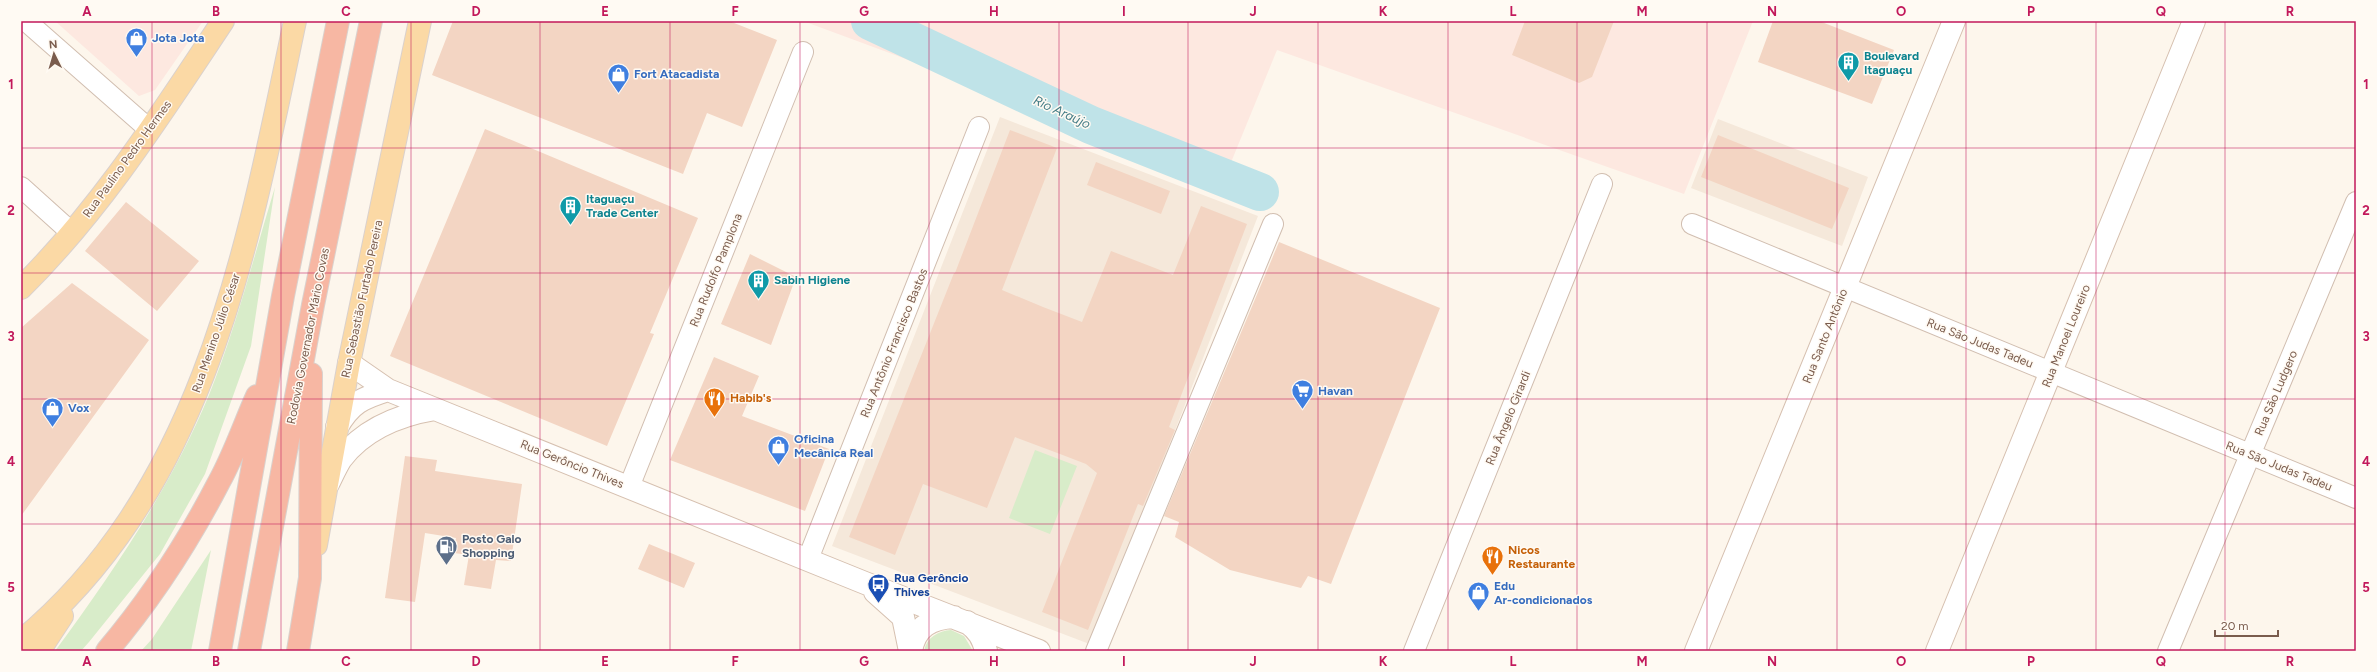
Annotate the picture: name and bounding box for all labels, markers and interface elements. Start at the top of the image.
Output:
text: A [82,4,92,19]
text: B [212,4,220,19]
text: C [341,4,351,19]
text: D [471,4,481,19]
text: E [601,4,609,19]
text: F [731,4,739,19]
text: G [859,4,869,19]
text: H [989,4,999,19]
text: I [1122,4,1126,19]
text: J [1249,4,1257,19]
text: K [1379,4,1388,19]
text: L [1510,4,1517,19]
text: M [1636,4,1648,19]
text: N [1767,4,1777,19]
text: O [1896,4,1906,19]
text: P [2027,4,2035,19]
text: Q [2156,4,2166,19]
text: R [2286,4,2295,19]
shop icon: Jota Jota [124,25,150,58]
place label: Jota Jota [152,31,204,45]
north arrow [34,34,74,74]
text: N [48,38,58,51]
place label: Boulevard Itaguaçu [1864,49,1919,77]
building icon: Boulevard Itaguaçu [1835,50,1861,83]
shop icon: Fort Atacadista [605,61,631,94]
place label: Fort Atacadista [634,67,719,81]
text: 1 [8,77,14,92]
text: 1 [2363,77,2369,92]
water label: Rio Araújo [1031,92,1093,132]
street label: Rua Paulino Pedro Hermes [80,97,174,220]
place label: Itaguaçu Trade Center [586,192,659,220]
building icon: Itaguaçu Trade Center [557,193,583,226]
text: 2 [7,203,15,218]
text: 2 [2362,203,2370,218]
street label: Rua Rudolfo Pamplona [687,211,745,329]
street label: Rua Sebastião Furtado Pereira [338,219,386,379]
street label: Rodovia Governador Mário Covas [284,246,332,425]
street label: Rua Antônio Francisco Bastos [858,266,931,420]
building icon: Sabin Higiene [746,267,772,300]
street label: Rua Menino Júlio César [189,271,243,395]
place label: Sabin Higiene [774,273,851,287]
street label: Rua Manoel Loureiro [2039,282,2093,389]
street label: Rua Santo Antônio [1800,287,1850,385]
street label: Rua São Judas Tadeu [1925,315,2035,371]
text: 3 [7,329,15,344]
text: 3 [2362,329,2370,344]
street label: Rua São Ludgero [2252,348,2300,438]
street label: Rua Ângelo Girardi [1483,369,1533,467]
supermarket icon: Havan [1289,378,1315,411]
place label: Havan [1318,384,1353,398]
restaurant icon: Habib's [702,385,728,418]
place label: Habib's [730,391,772,405]
shop icon: Vox [40,395,66,428]
place label: Vox [68,401,90,415]
place label: Oficina Mecânica Real [794,432,873,460]
shop icon: Oficina Mecânica Real [766,433,792,466]
street label: Rua Gerôncio Thives [518,437,626,491]
street label: Rua São Judas Tadeu [2224,438,2334,494]
text: 4 [7,454,15,469]
text: 4 [2362,454,2370,469]
place label: Posto Galo Shopping [462,532,521,560]
fuel station icon: Posto Galo Shopping [433,533,459,566]
place label: Nicos Restaurante [1508,543,1575,571]
restaurant icon: Nicos Restaurante [1480,544,1506,577]
place label: Rua Gerôncio Thives [894,571,968,599]
bus stop icon: Rua Gerôncio Thives [866,572,892,605]
place label: Edu Ar-condicionados [1494,579,1593,607]
text: 5 [7,580,15,595]
shop icon: Edu Ar-condicionados [1465,580,1491,613]
text: 5 [2362,580,2370,595]
scale bar [2215,612,2278,638]
text: 20 m [2221,619,2249,633]
text: A [82,654,92,669]
text: B [212,654,220,669]
text: C [341,654,351,669]
text: D [471,654,481,669]
text: E [601,654,609,669]
text: F [731,654,739,669]
text: G [859,654,869,669]
text: H [989,654,999,669]
text: I [1122,654,1126,669]
text: J [1249,654,1257,669]
text: K [1379,654,1388,669]
text: L [1510,654,1517,669]
text: M [1636,654,1648,669]
text: N [1767,654,1777,669]
text: O [1896,654,1906,669]
text: P [2027,654,2035,669]
text: Q [2156,654,2166,669]
text: R [2286,654,2295,669]

